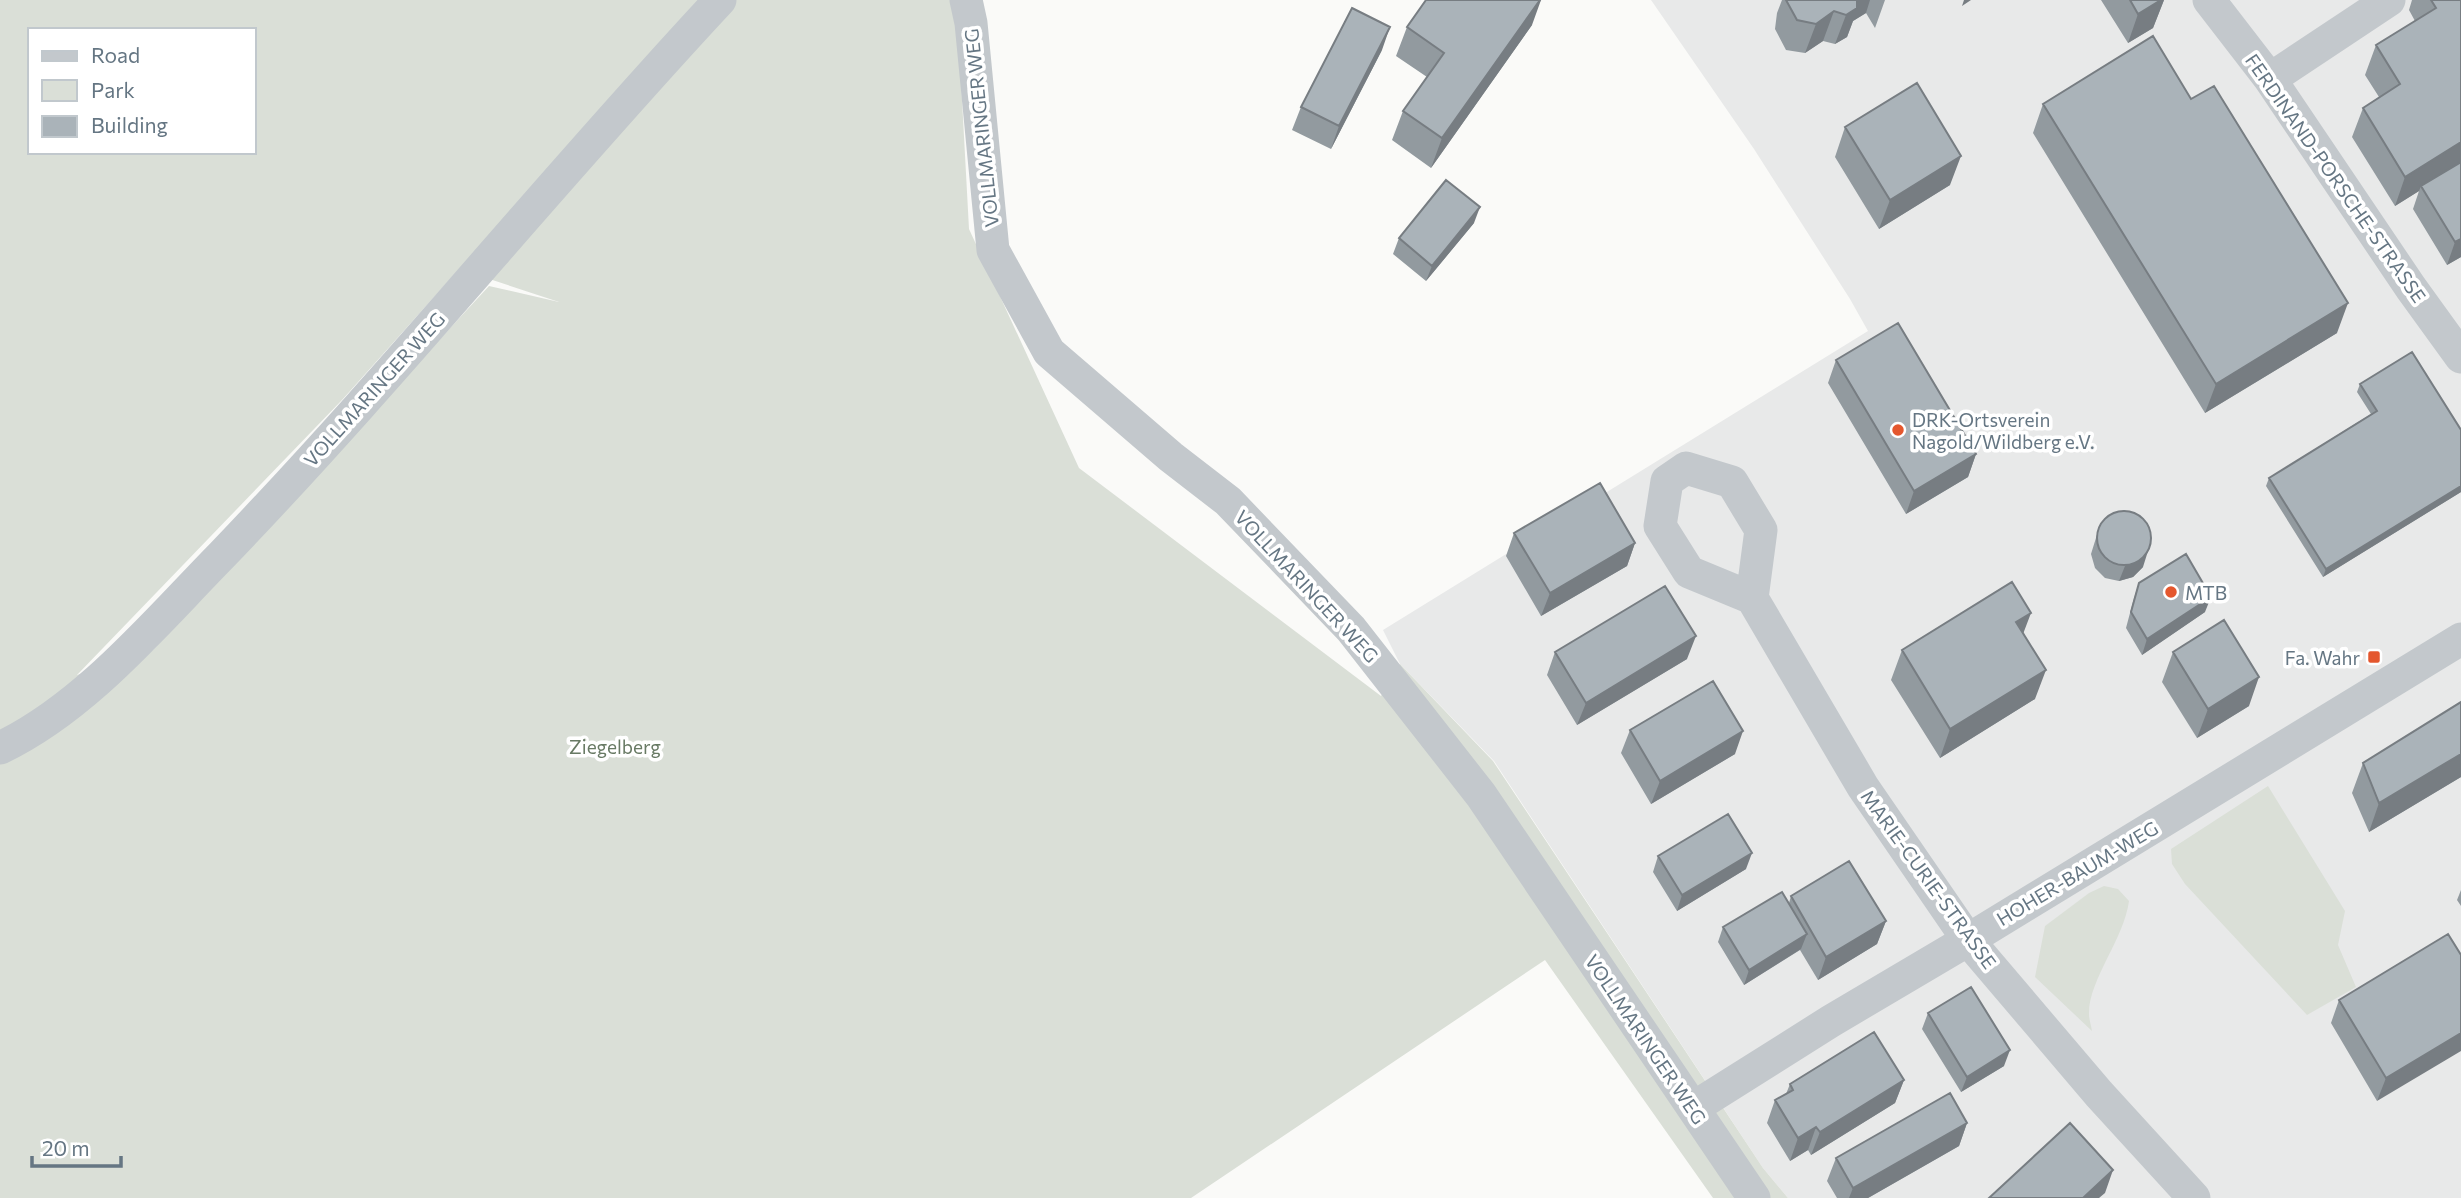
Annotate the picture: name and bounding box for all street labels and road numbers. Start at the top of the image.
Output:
street label: VOLLMARINGER WEG [959,27,1003,229]
street label: FERDINAND-PORSCHE-STRASSE [2241,49,2431,307]
street label: VOLLMARINGER WEG [299,307,449,471]
street label: VOLLMARINGER WEG [1230,505,1384,667]
street label: MARIE-CURIE-STRASSE [1856,785,2002,973]
street label: HOHER-BAUM-WEG [1992,816,2162,930]
street label: VOLLMARINGER WEG [1581,950,1711,1128]

